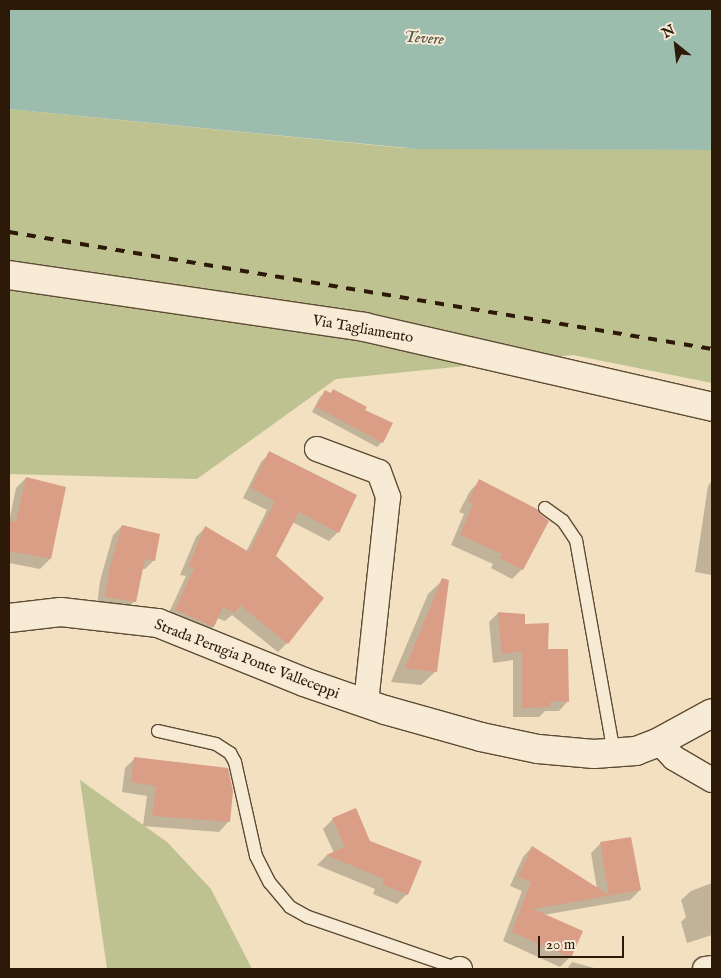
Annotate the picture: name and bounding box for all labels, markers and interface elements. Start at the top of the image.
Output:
north arrow [651,20,701,70]
text: N [659,21,678,43]
water label: Tevere [403,28,445,50]
street label: Via Tagliamento [311,311,415,347]
street label: Strada Perugia Ponte Valleceppi [152,615,342,703]
scale bar [541,926,627,958]
text: 20 m [546,935,575,954]

